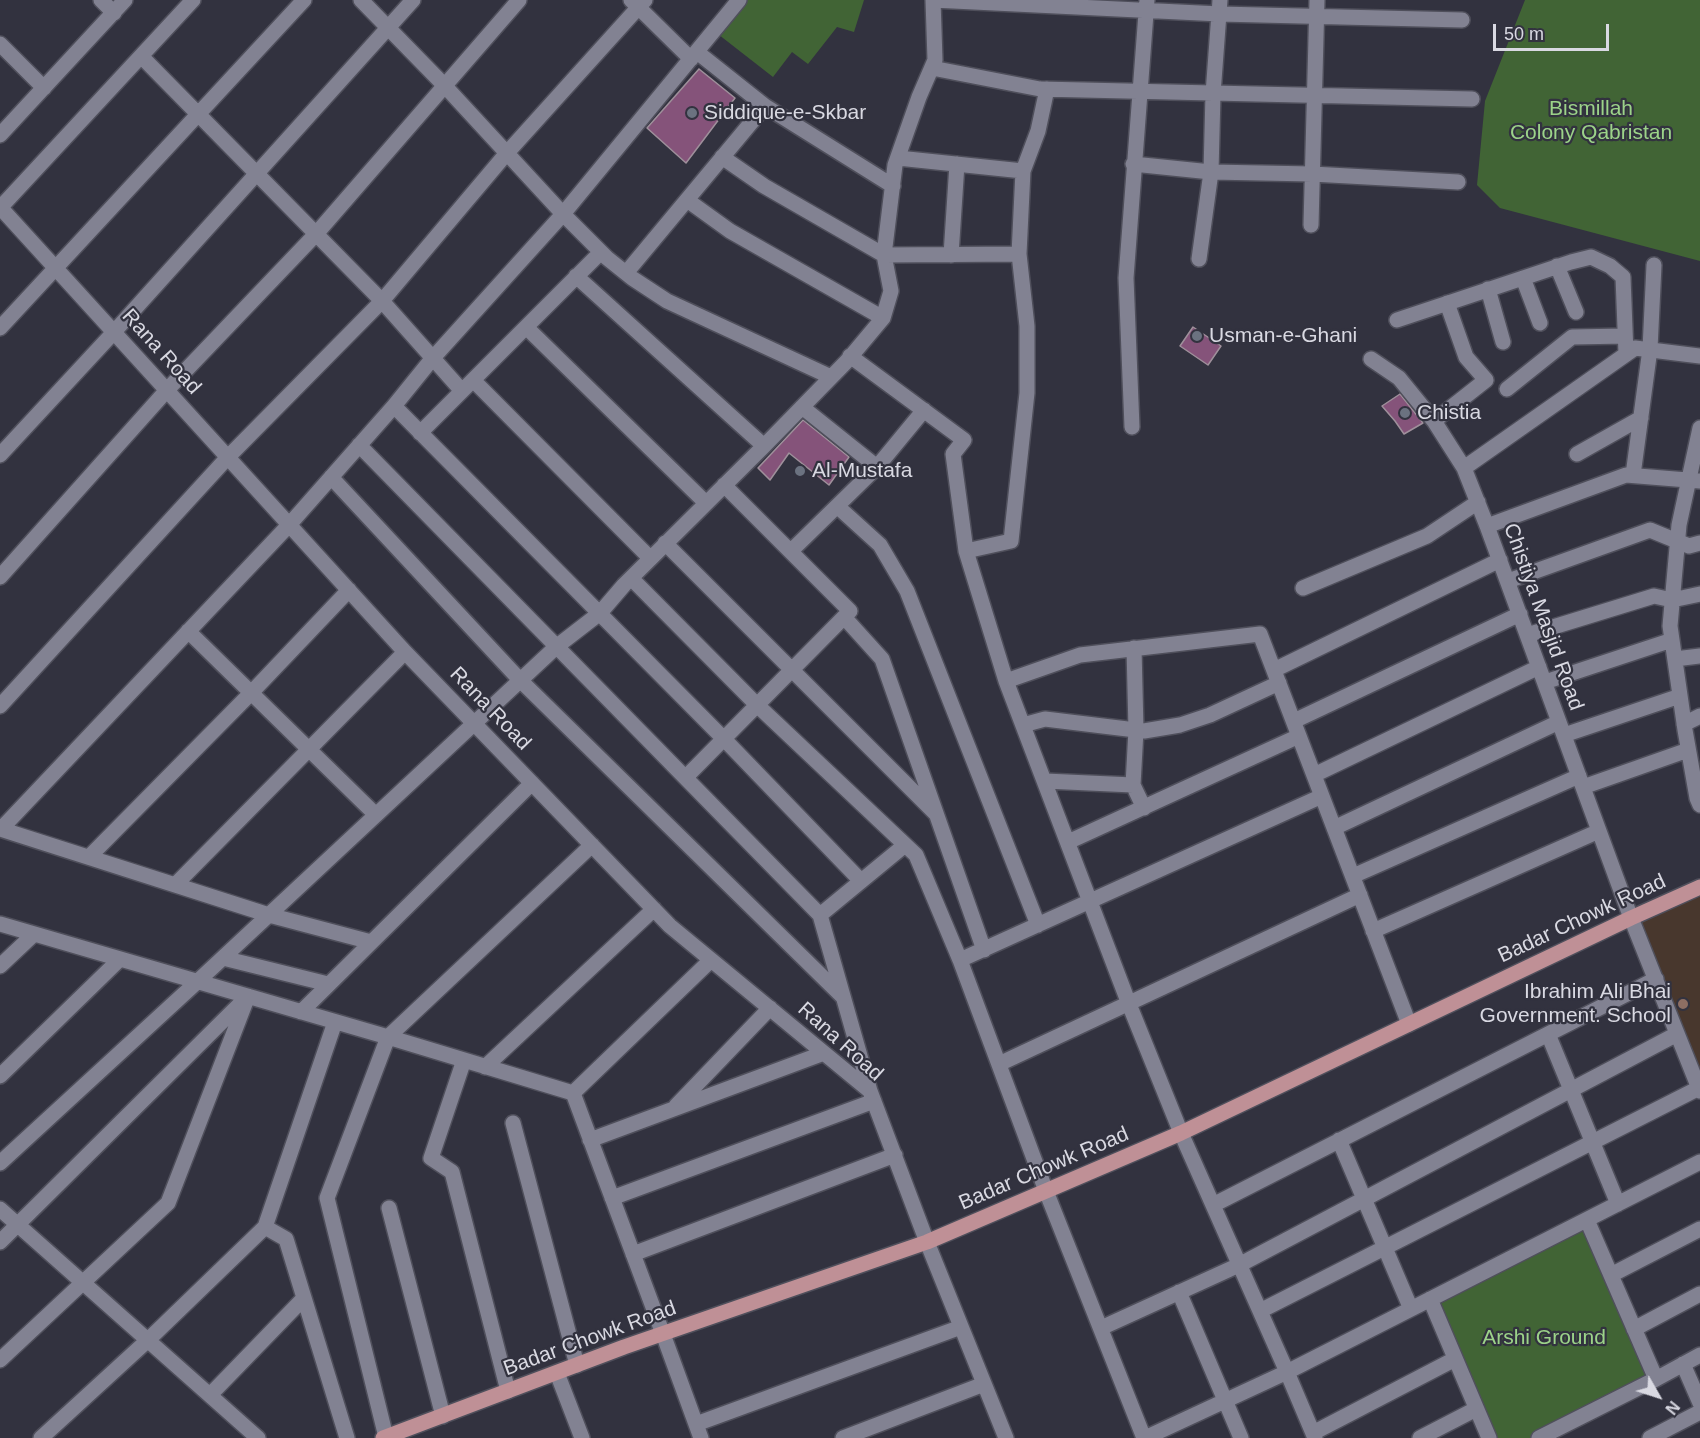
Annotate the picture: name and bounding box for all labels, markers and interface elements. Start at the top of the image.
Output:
scale bar [1496,12,1612,50]
text: 50 m [1504,24,1544,44]
park label: Bismillah Colony Qabristan [1510,96,1672,146]
place label: Siddique-e-Skbar [704,100,866,126]
marker: Siddique-e-Skbar [685,106,699,120]
street label: Rana Road [116,304,206,400]
place label: Usman-e-Ghani [1209,323,1357,349]
marker: Usman-e-Ghani [1190,329,1204,343]
place label: Chistia [1417,400,1481,426]
marker: Chistia [1398,406,1412,420]
place label: Al-Mustafa [812,458,912,484]
marker: Al-Mustafa [793,464,807,478]
street label: Chistiya Masjid Road [1497,520,1589,714]
street label: Rana Road [444,662,536,756]
street label: Badar Chowk Road [1494,869,1670,969]
place label: Ibrahim Ali Bhai Government. School [1480,979,1671,1029]
street label: Rana Road [792,997,888,1087]
marker: Ibrahim Ali Bhai Government. School [1676,997,1690,1011]
street label: Badar Chowk Road [955,1122,1133,1216]
street label: Badar Chowk Road [500,1296,680,1382]
park label: Arshi Ground [1482,1325,1606,1351]
north arrow [1628,1366,1688,1426]
text: N [1662,1398,1683,1417]

